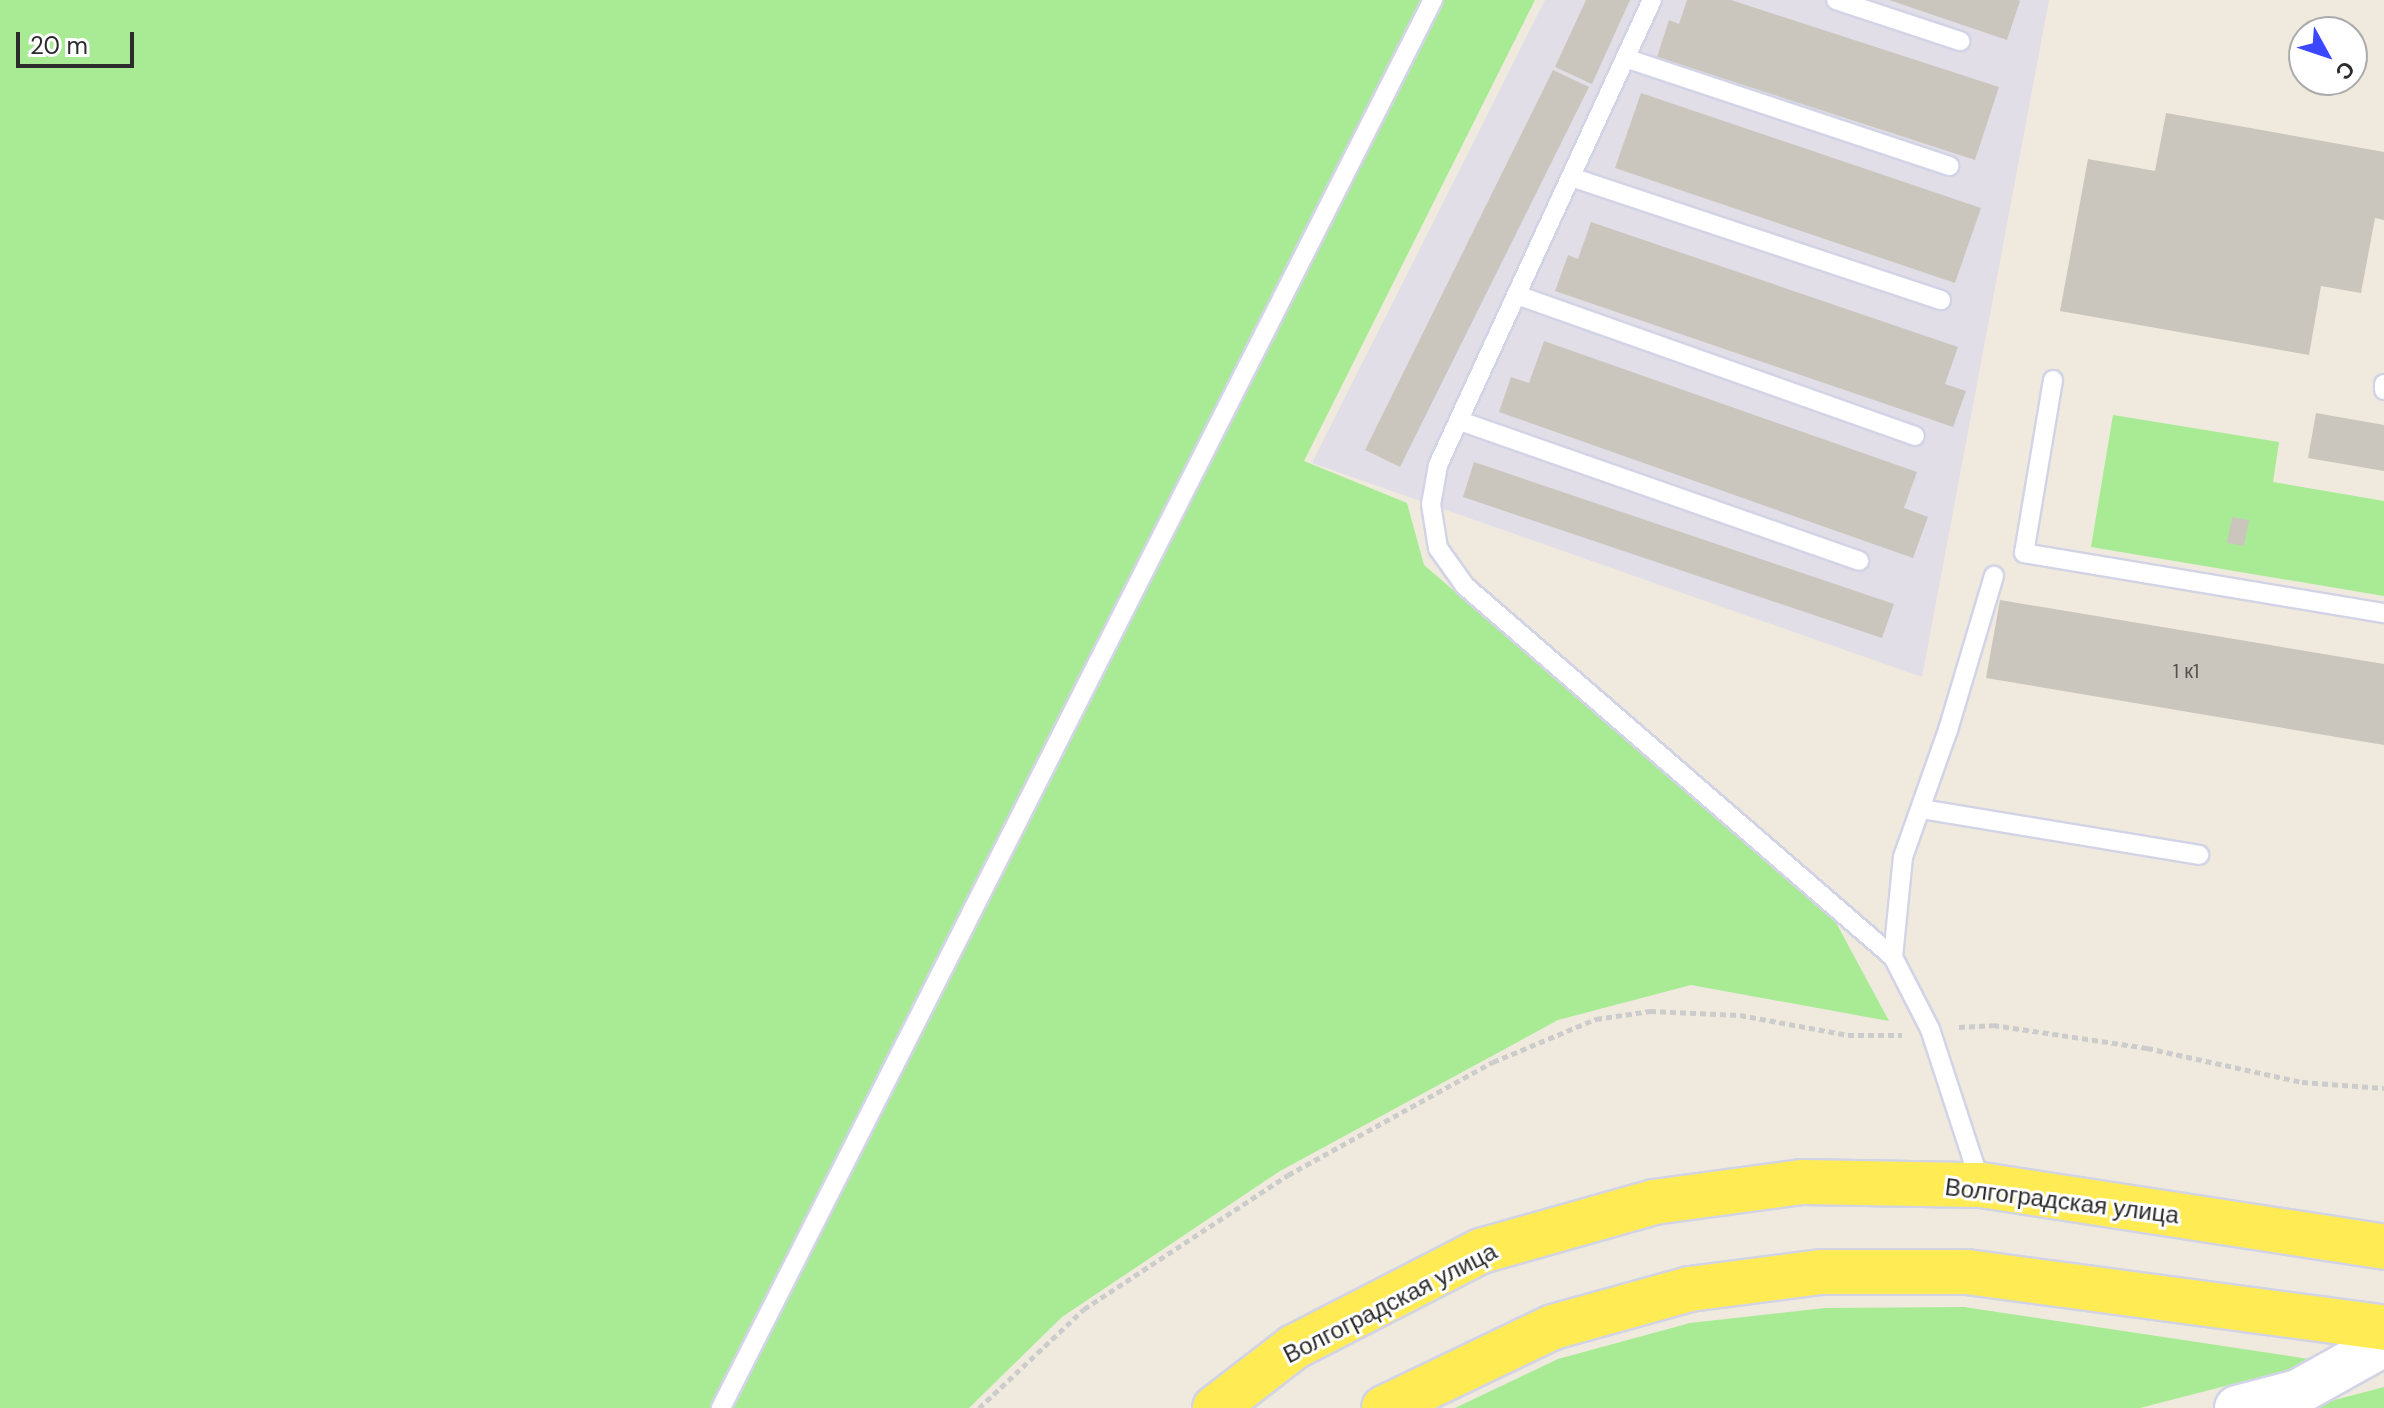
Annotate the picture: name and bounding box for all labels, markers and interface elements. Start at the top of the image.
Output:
scale bar [20,16,138,66]
north arrow [2288,16,2368,96]
text: 20 m [30,30,88,61]
text: С [2329,55,2361,86]
house number: 1 к1 [2173,659,2199,683]
street label: Волгоградская улица [1943,1172,2181,1230]
street label: Волгоградская улица [1279,1237,1501,1369]

